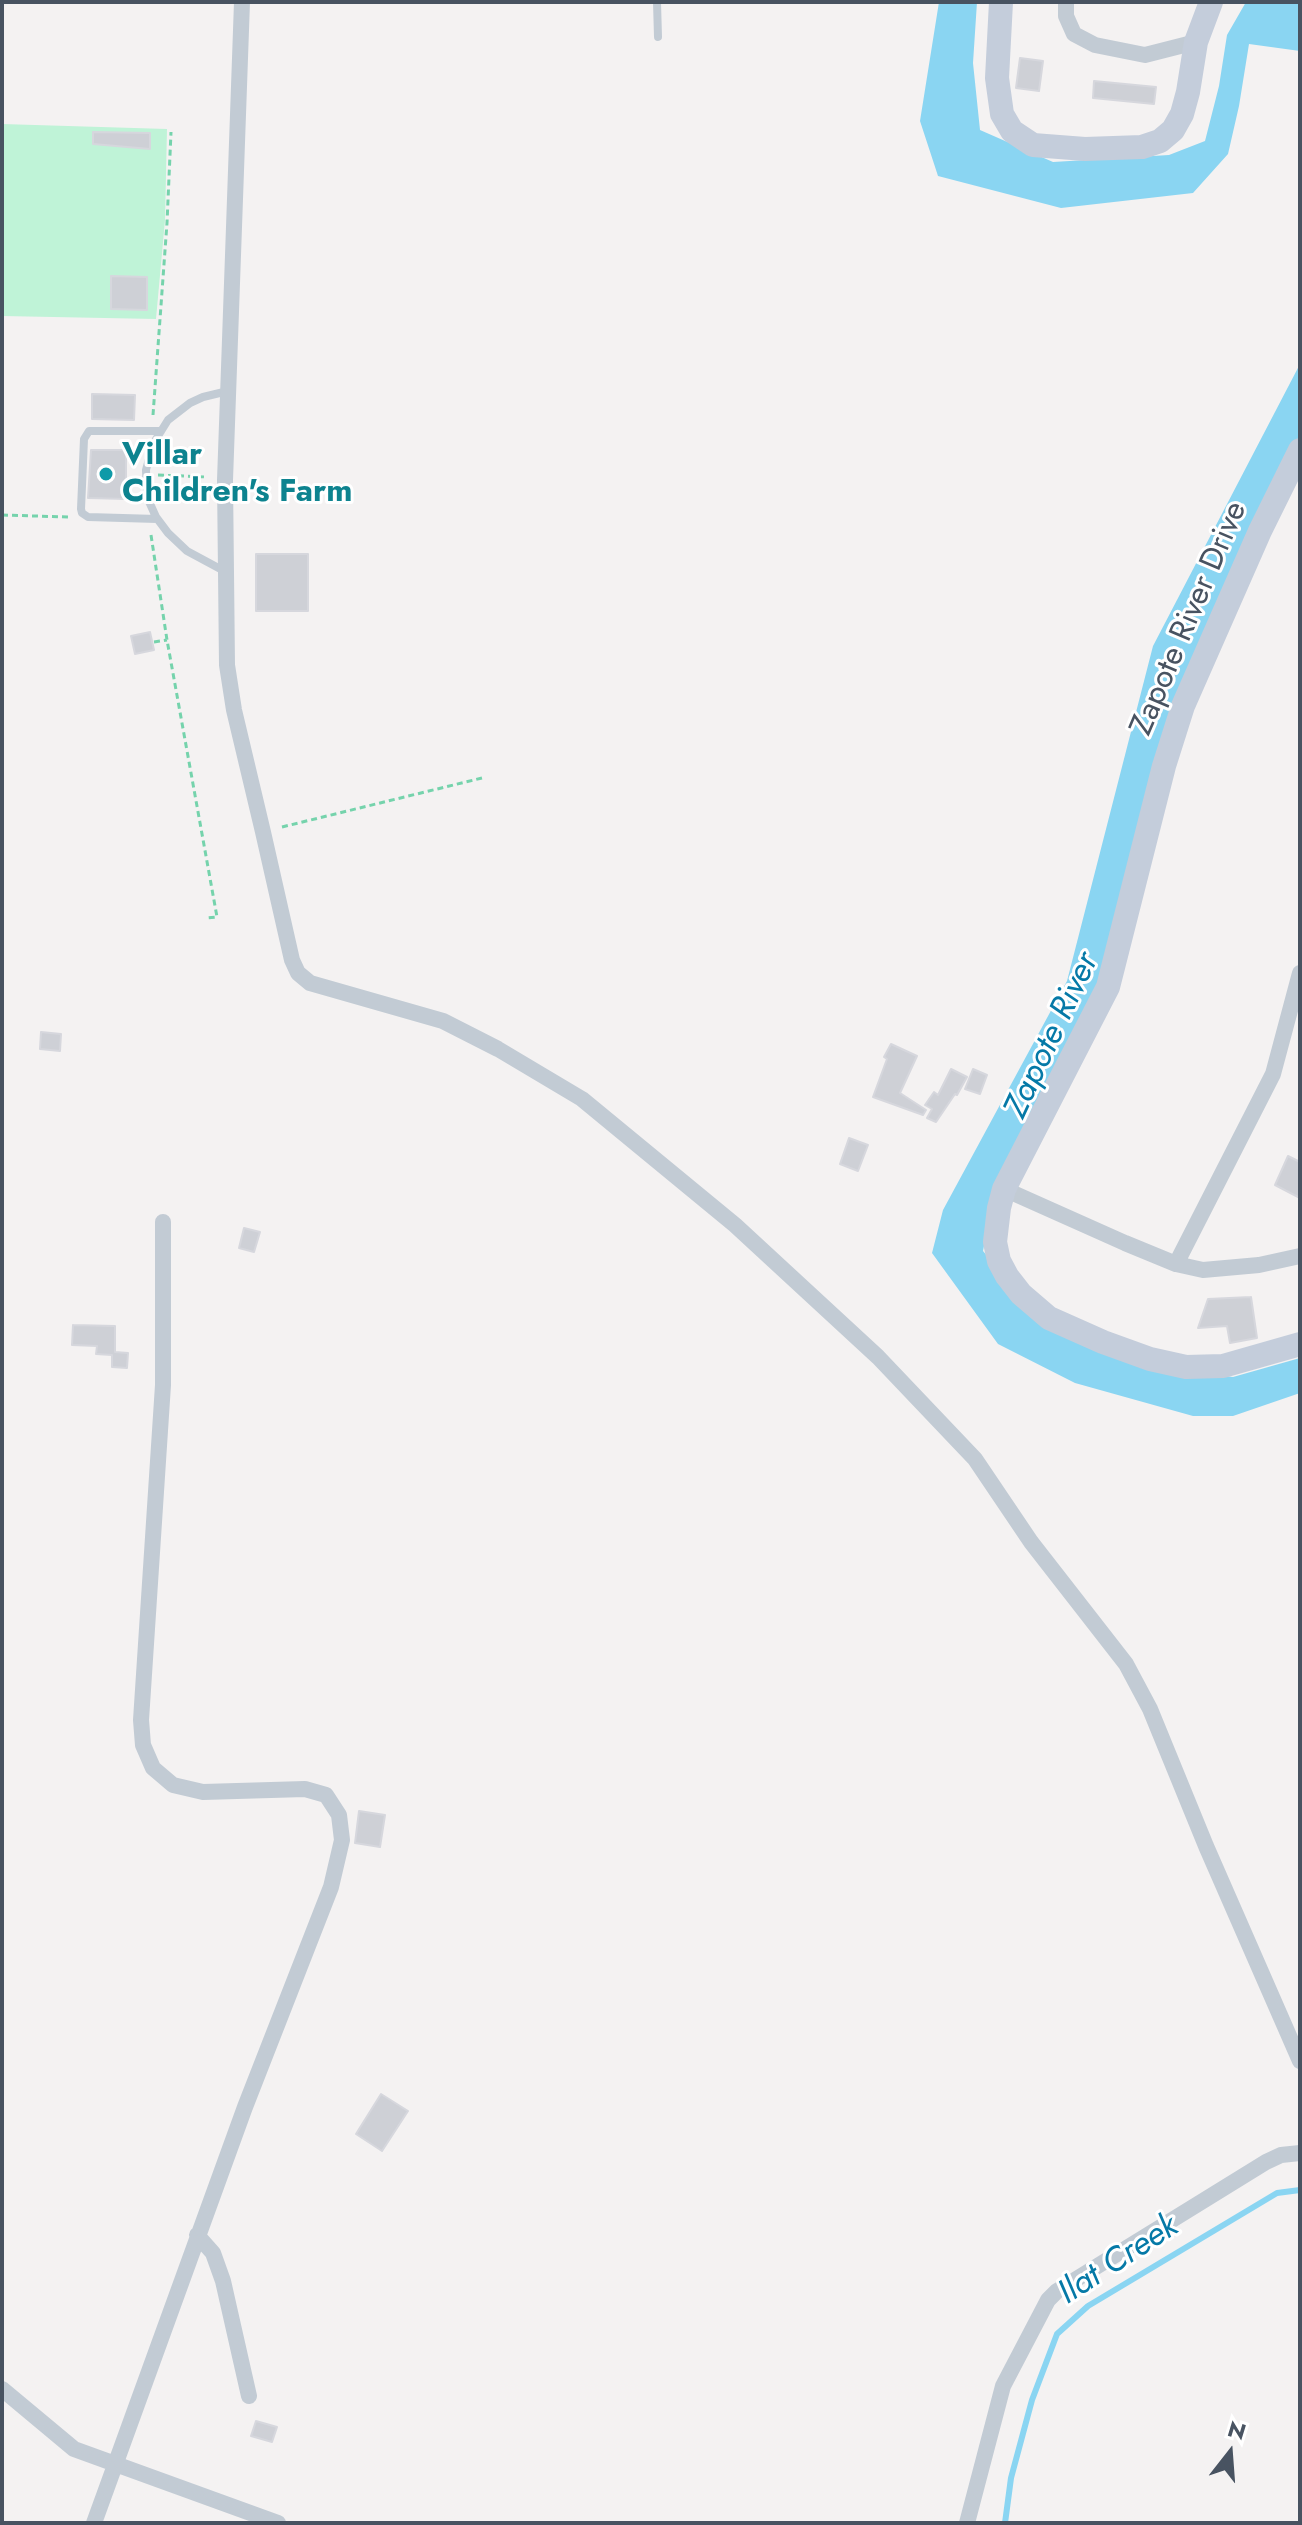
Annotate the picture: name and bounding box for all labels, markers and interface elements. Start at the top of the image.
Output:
place label: Villar Children's Farm [122,437,352,512]
marker: Villar Children's Farm [97,465,115,483]
street label: Zapote River Drive [1123,496,1257,742]
water label: Zapote River [997,947,1109,1125]
water label: Ilat Creek [1051,2207,1187,2315]
text: N [1224,2412,1250,2448]
north arrow [1190,2413,1270,2493]

